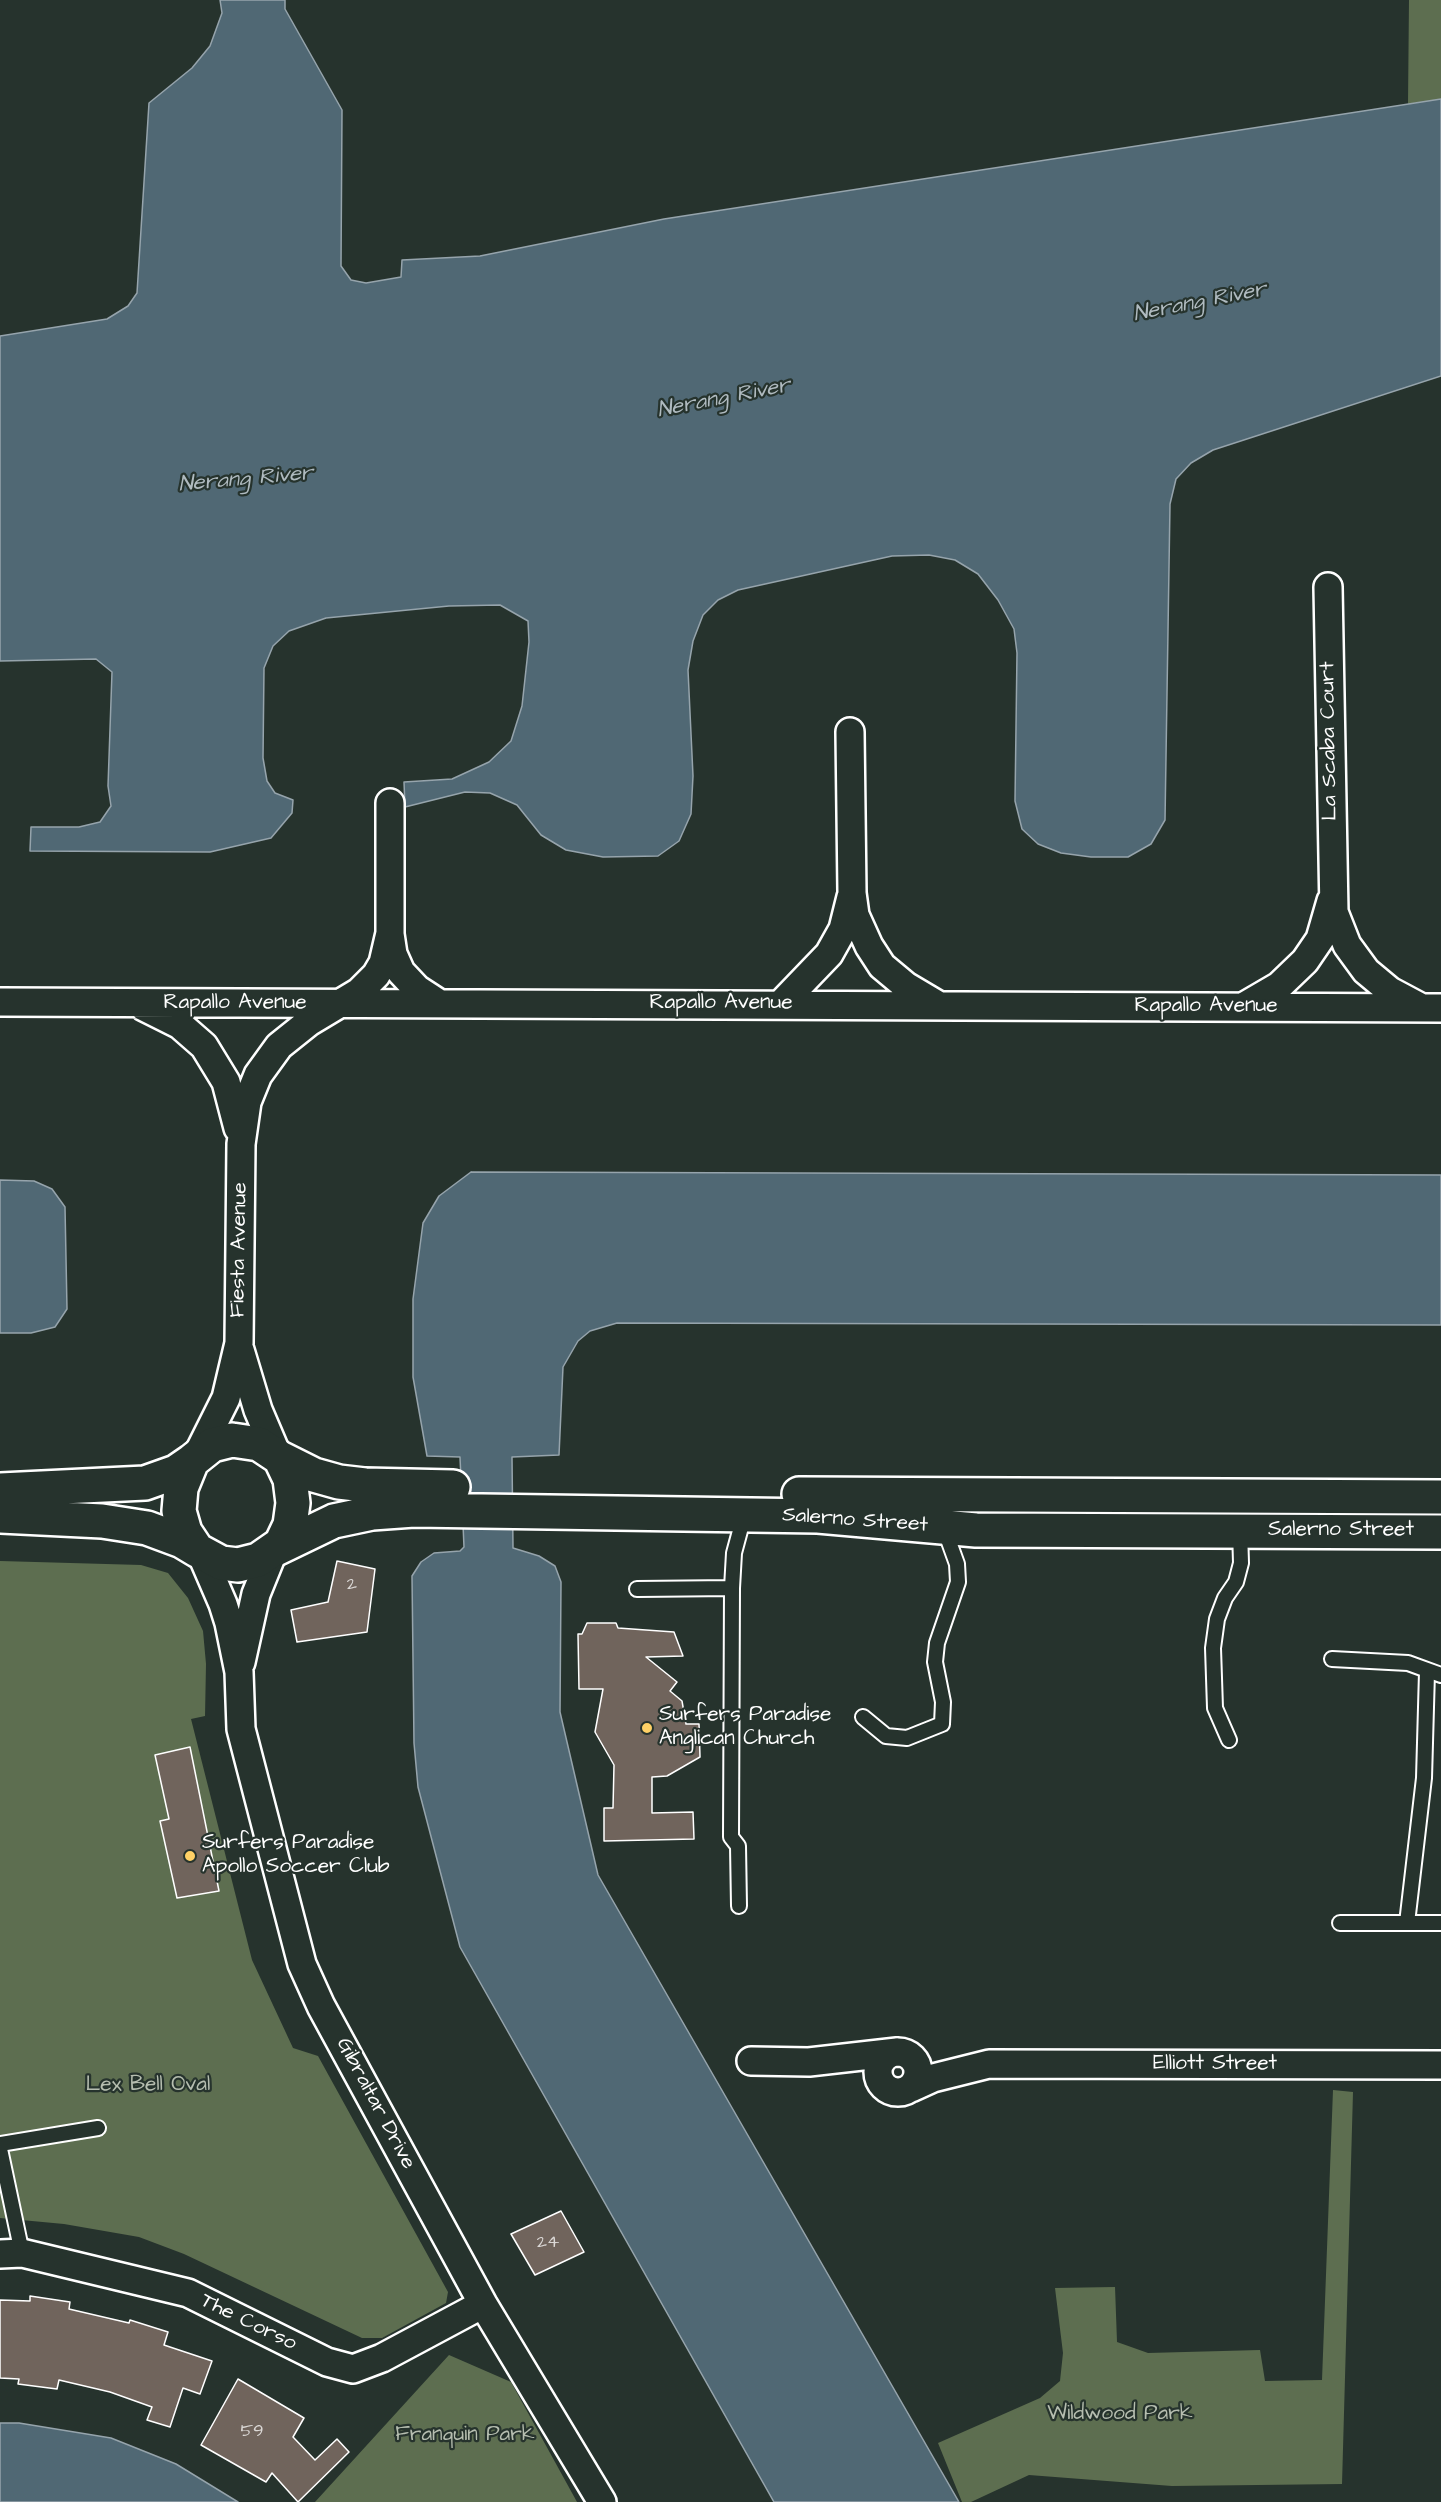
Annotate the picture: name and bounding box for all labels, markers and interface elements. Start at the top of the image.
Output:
water label: Nerang River [1131,277,1269,329]
water label: Nerang River [655,373,793,425]
water label: Nerang River [178,461,314,499]
street label: La Scaba Court [1316,661,1344,821]
street label: Rapallo Avenue [163,991,307,1017]
street label: Rapallo Avenue [649,991,793,1017]
street label: Rapallo Avenue [1134,994,1278,1020]
street label: Fiesta Avenue [226,1182,254,1318]
street label: Salerno Street [781,1503,929,1539]
street label: Salerno Street [1268,1518,1414,1544]
house number: 2 [347,1574,357,1596]
place label: Surfers Paradise Anglican Church [659,1703,831,1753]
marker: Surfers Paradise Anglican Church [640,1721,654,1735]
place label: Surfers Paradise Apollo Soccer Club [202,1831,390,1881]
marker: Surfers Paradise Apollo Soccer Club [183,1849,197,1863]
street label: Gibraltar Drive [330,2034,420,2174]
street label: Elliott Street [1153,2052,1277,2078]
park label: Lex Bell Oval [86,2073,210,2099]
house number: 24 [537,2232,559,2254]
street label: The Corso [196,2289,300,2357]
park label: Wildwood Park [1047,2402,1193,2428]
house number: 59 [241,2421,263,2443]
park label: Franquin Park [395,2423,535,2449]

